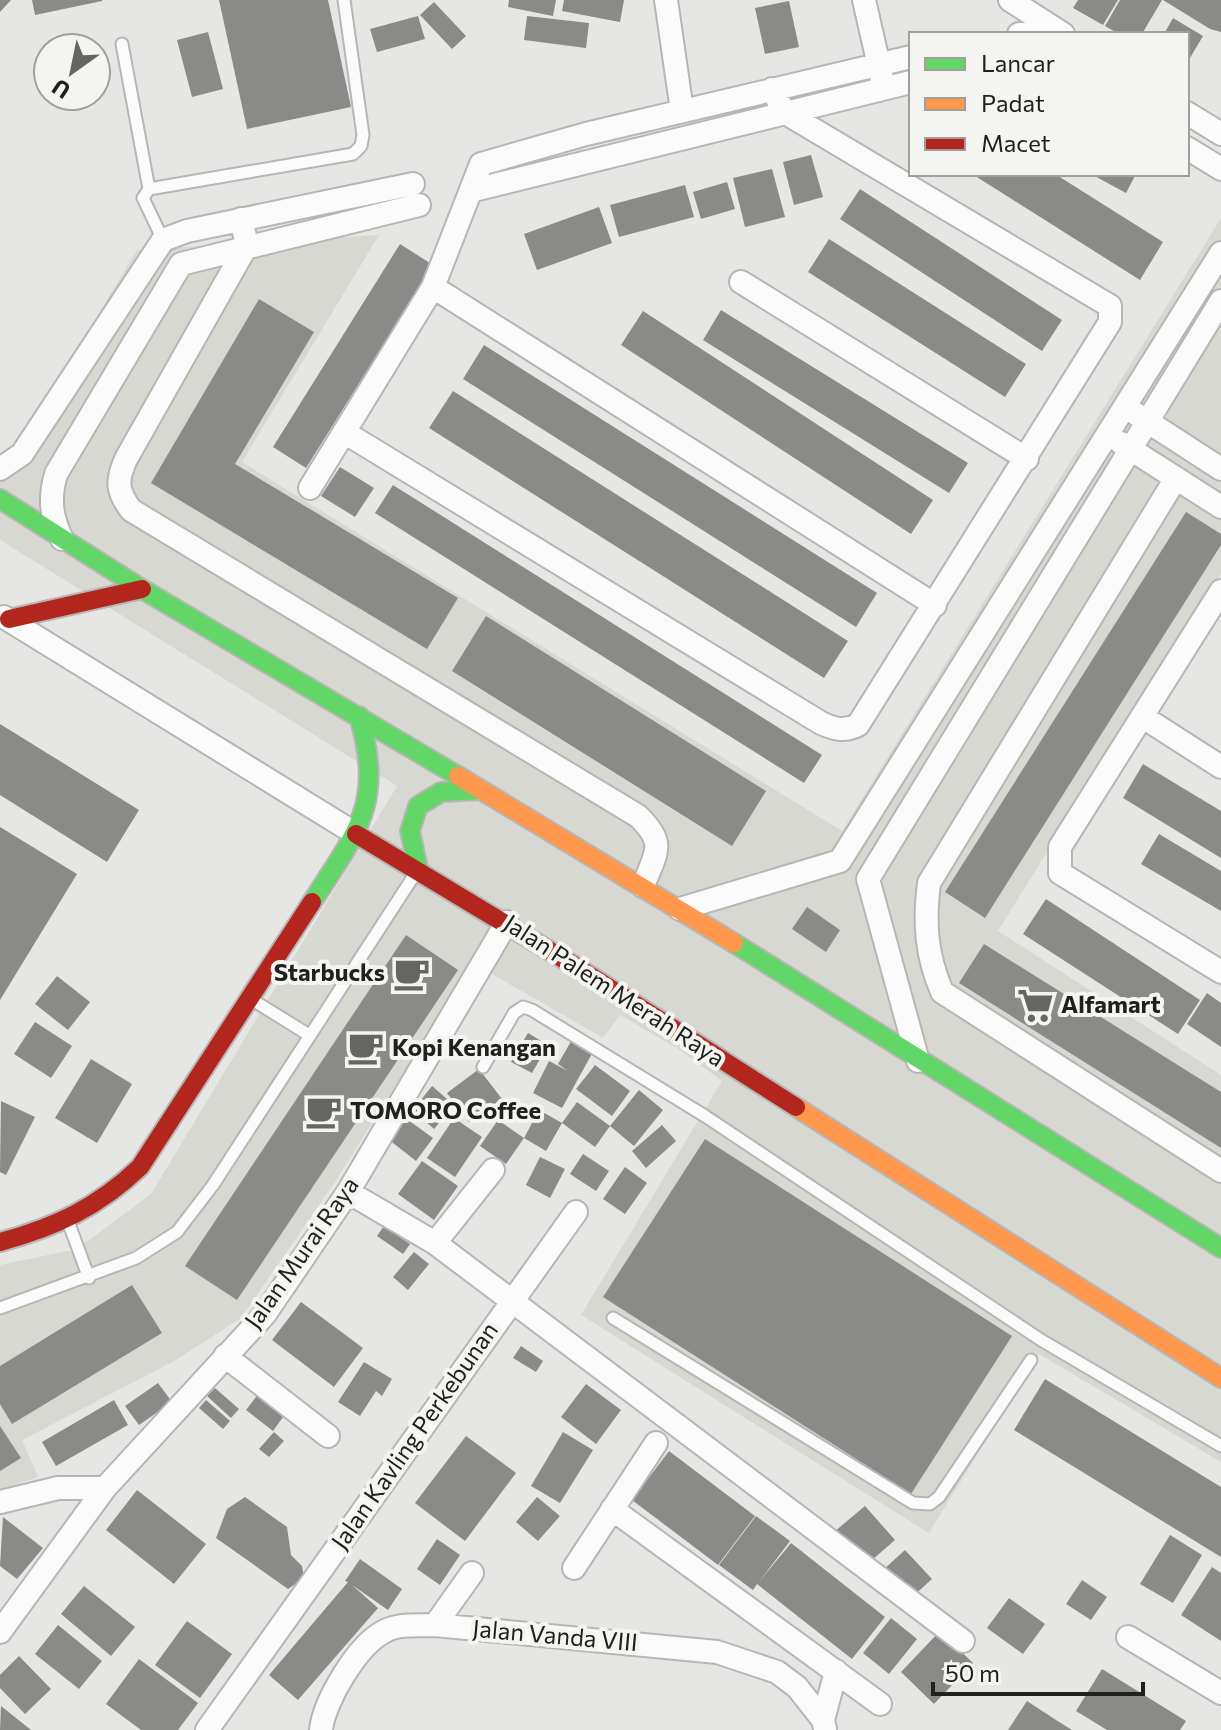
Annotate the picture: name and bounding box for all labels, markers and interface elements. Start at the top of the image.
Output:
north arrow [32,32,112,112]
legend [909,32,1189,176]
text: Lancar [981,48,1055,77]
text: U [47,74,75,105]
text: Padat [981,88,1045,117]
text: Macet [981,128,1051,157]
street label: Jalan Palem Merah Raya [499,908,731,1072]
cafe icon: Starbucks [392,954,430,992]
place label: Starbucks [274,957,385,986]
supermarket icon: Alfamart [1016,986,1054,1024]
place label: Alfamart [1061,989,1161,1018]
cafe icon: Kopi Kenangan [347,1029,385,1067]
place label: Kopi Kenangan [392,1032,556,1061]
cafe icon: TOMORO Coffee [305,1092,343,1130]
place label: TOMORO Coffee [350,1095,541,1124]
street label: Jalan Murai Raya [238,1171,364,1334]
street label: Jalan Kavling Perkebunan [324,1316,503,1554]
street label: Jalan Vanda VIII [471,1613,639,1656]
scale bar [933,1646,1143,1696]
text: 50 m [945,1658,1000,1687]

